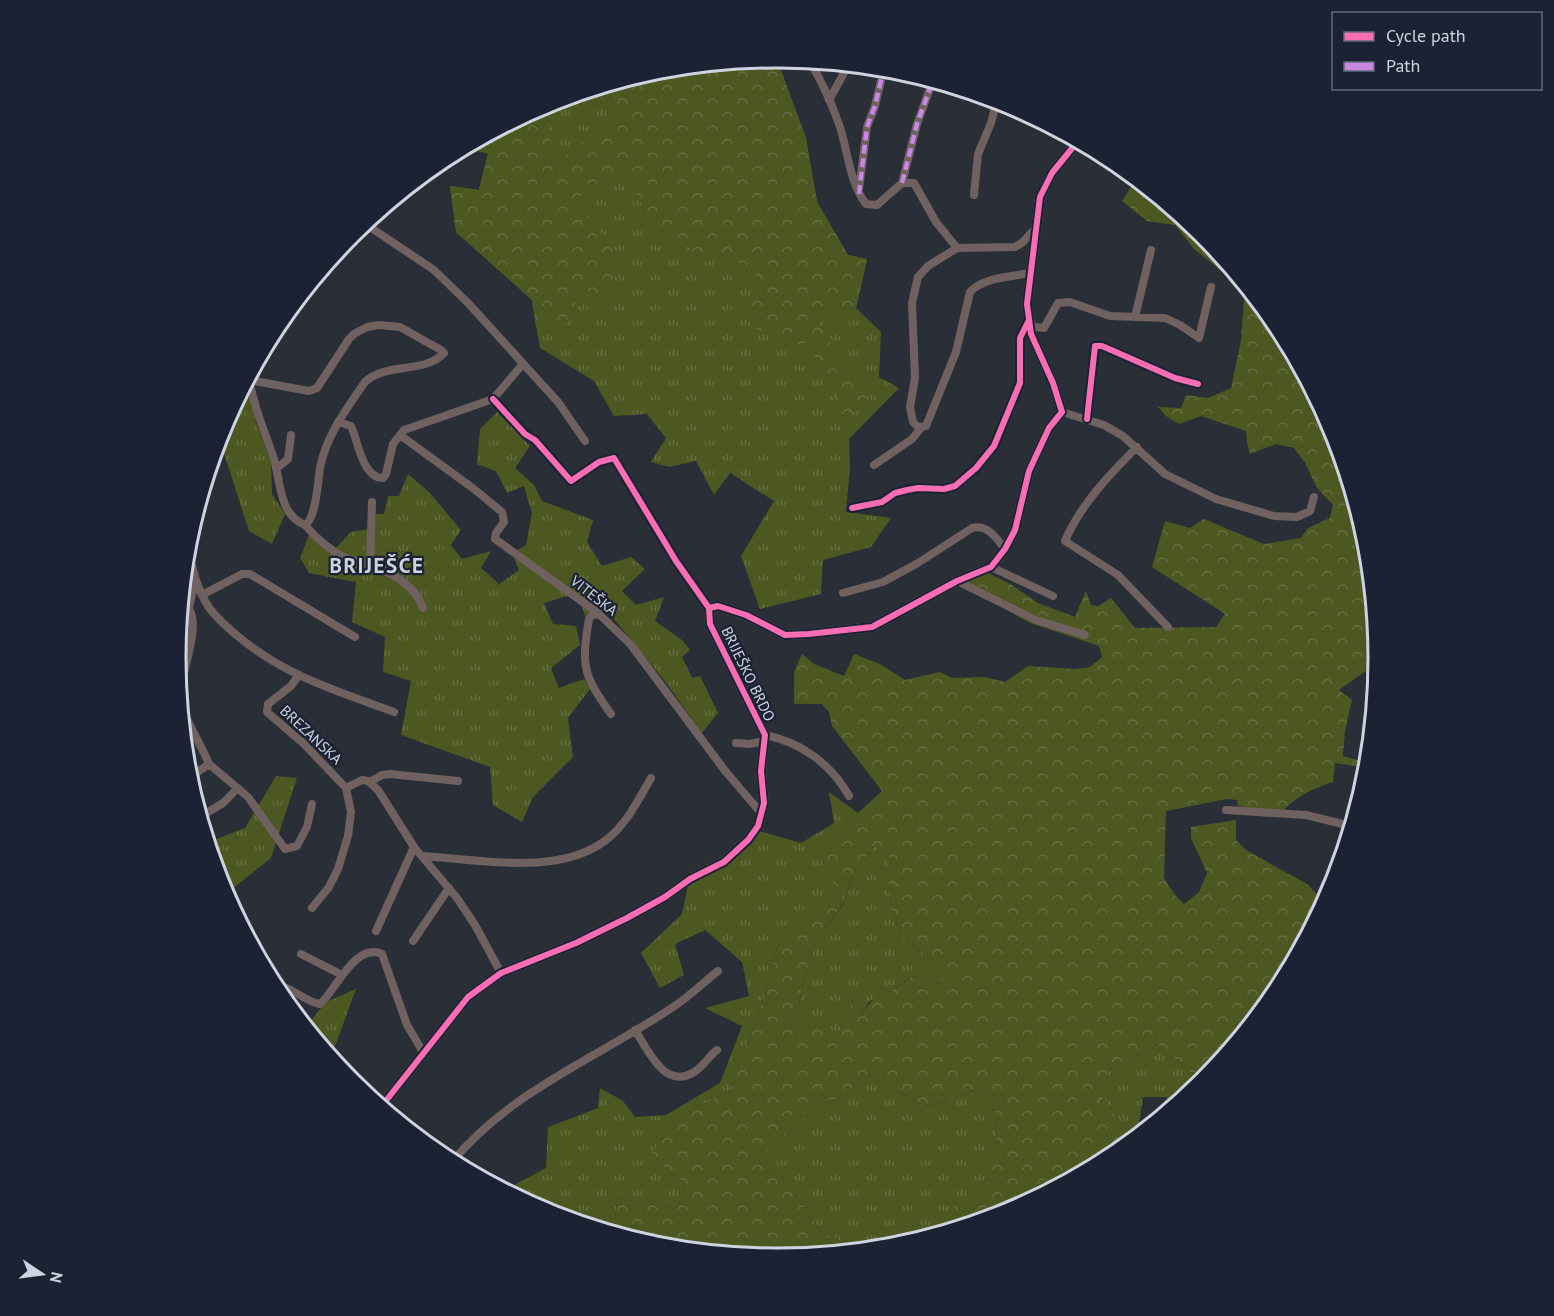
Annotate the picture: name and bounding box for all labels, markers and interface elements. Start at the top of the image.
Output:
legend [1332,12,1542,90]
text: Cycle path [1386,24,1466,47]
text: Path [1386,54,1420,77]
district label: BRIJEŠĆE [330,552,424,579]
street label: VITEŠKA [566,571,622,620]
street label: BRIJEŠKO BRDO [717,623,780,724]
street label: BREZANSKA [276,701,346,768]
north arrow [12,1244,72,1304]
text: N [46,1270,68,1285]

